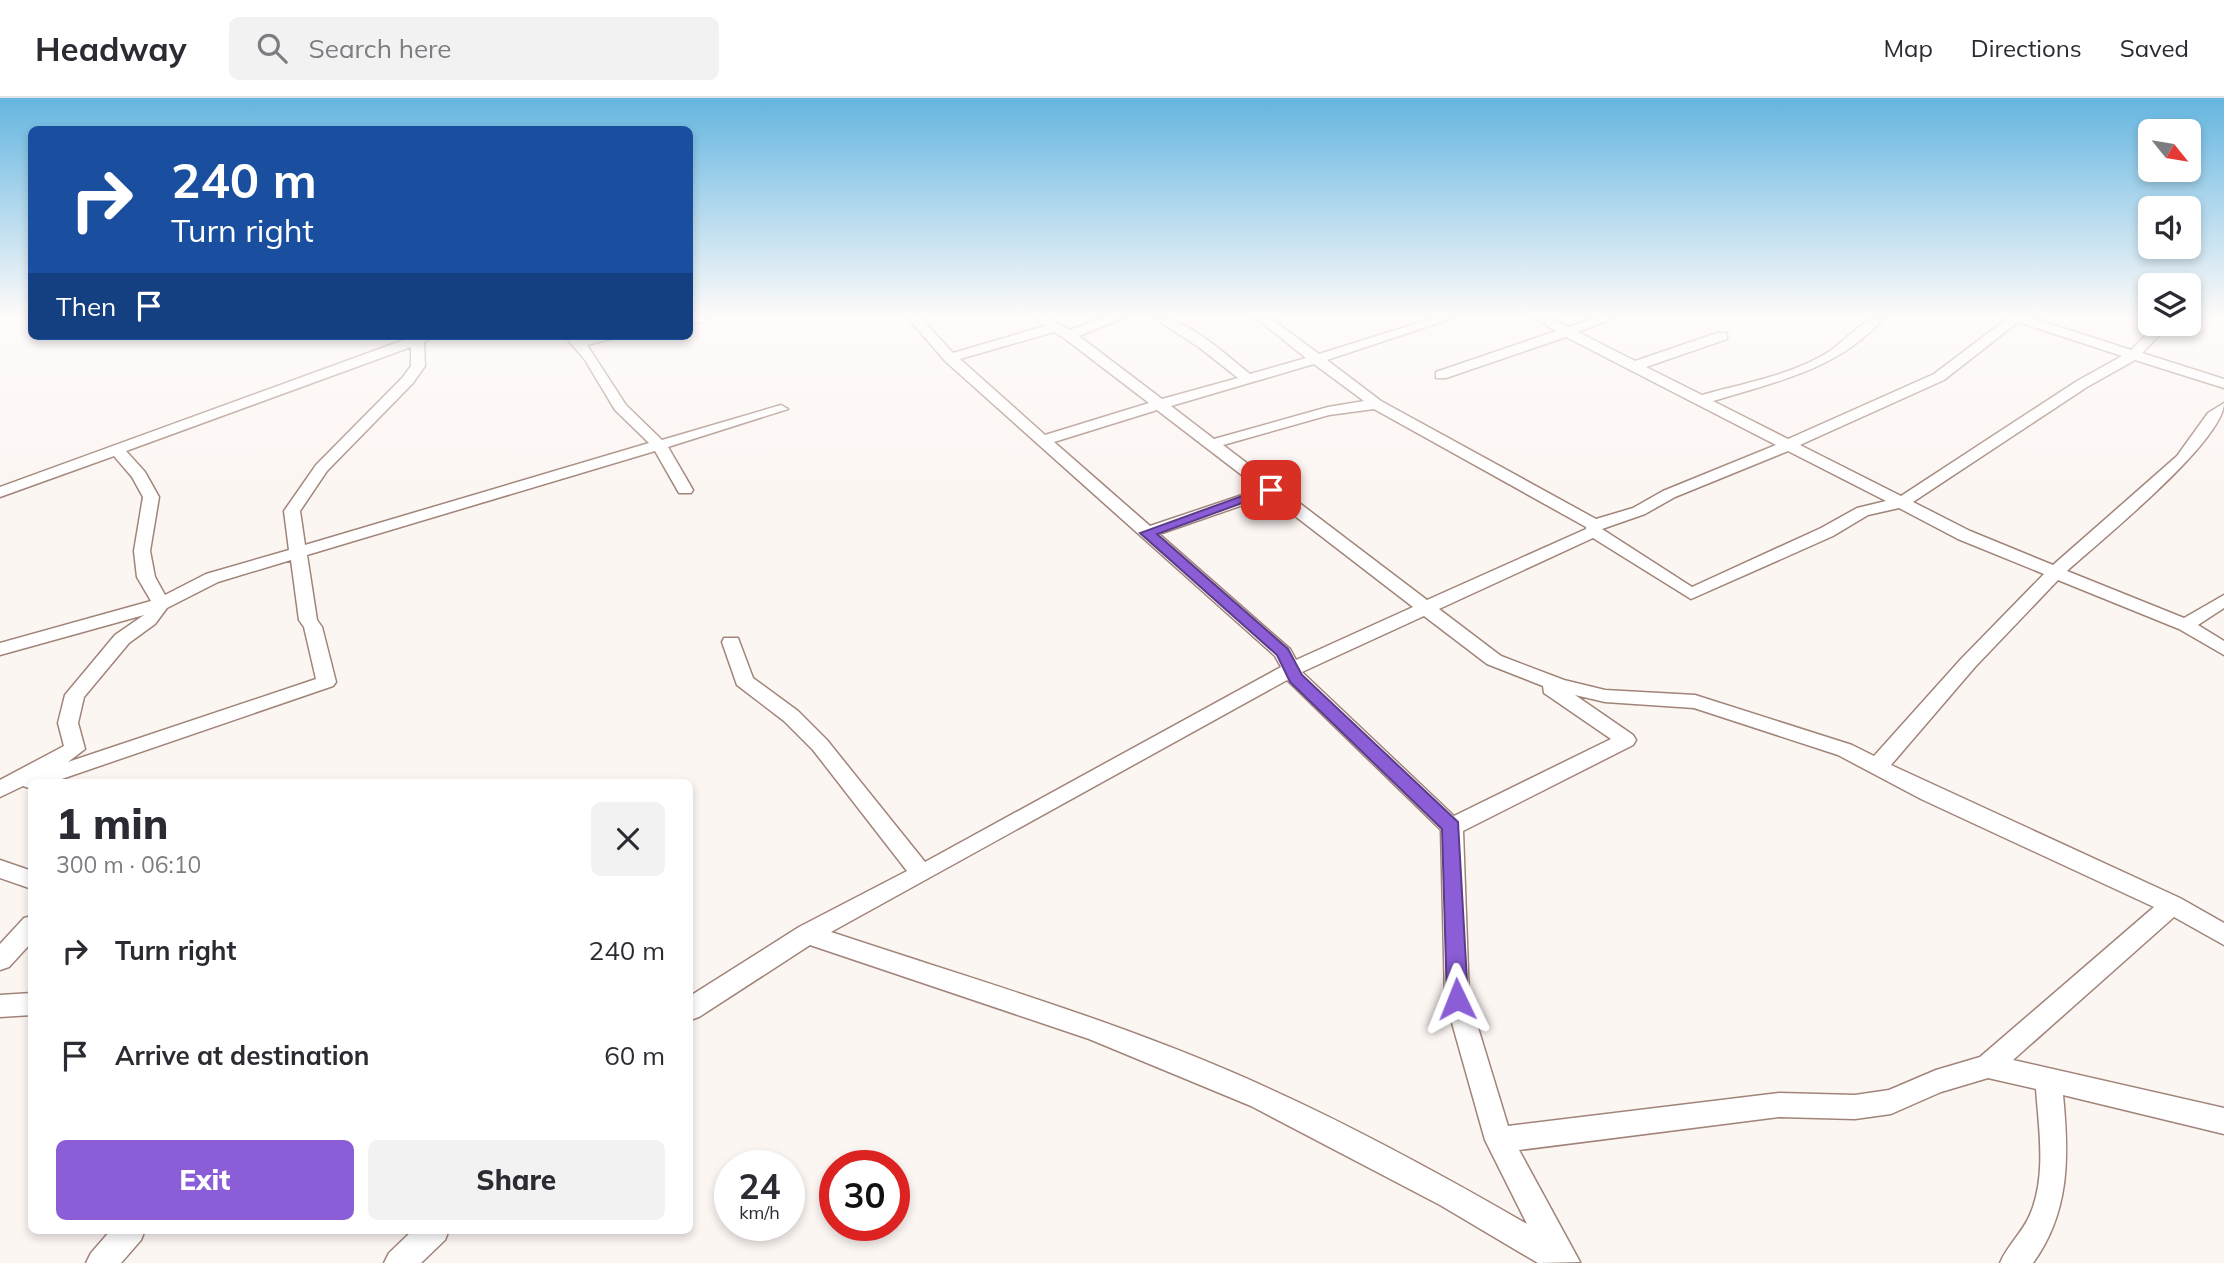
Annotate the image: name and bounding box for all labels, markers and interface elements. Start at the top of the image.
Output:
search box [229,17,719,80]
text: Headway [35,28,187,69]
icon: search [253,29,291,67]
text: Search here [309,32,451,65]
text: Map [1883,33,1933,63]
text: Directions [1971,33,2082,63]
text: Saved [2120,33,2189,63]
north arrow [2138,119,2202,182]
map controls [2138,119,2201,336]
text: 240 m [171,149,317,210]
icon: right [56,154,147,245]
button: sound [2138,196,2201,259]
text: Turn right [171,210,314,250]
button: layers [2138,273,2201,336]
icon: arrive [130,287,168,325]
text: Then [56,290,116,323]
pin [1241,460,1301,520]
icon: arrive [1252,471,1290,509]
text: 1 min [56,797,169,850]
button: close [591,802,665,876]
text: 300 m · 06:10 [56,850,201,879]
icon: right [56,932,94,970]
text: Turn right [115,934,236,967]
text: 240 m [589,934,665,967]
position arrow [1420,962,1494,1036]
icon: arrive [56,1037,94,1075]
text: Arrive at destination [115,1039,370,1072]
text: 60 m [604,1039,665,1072]
button: Exit [56,1140,354,1220]
button: Share [368,1140,665,1220]
speed limit sign: 30 [819,1150,910,1241]
text: 24 [738,1164,781,1208]
text: km/h [739,1201,780,1224]

